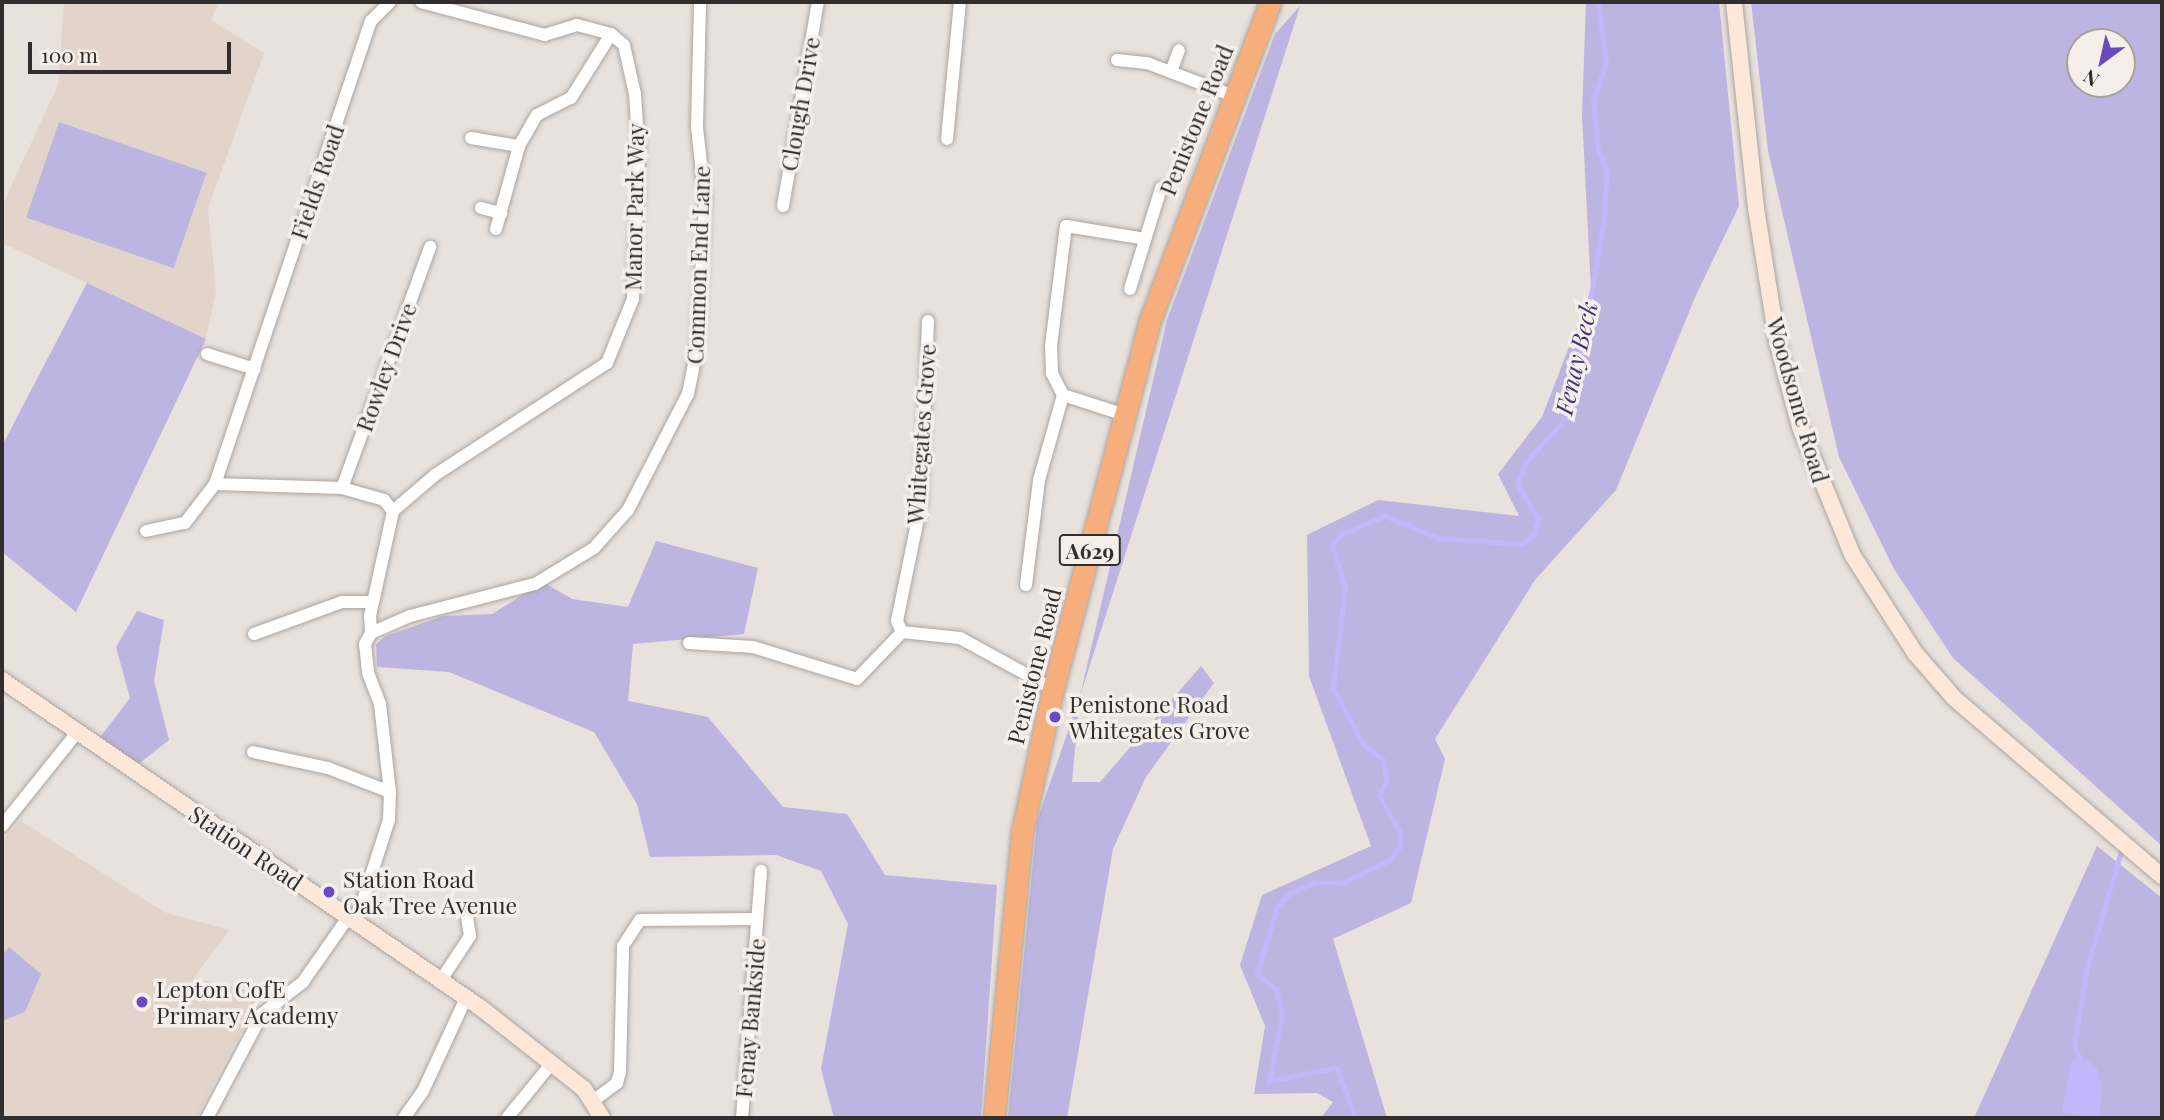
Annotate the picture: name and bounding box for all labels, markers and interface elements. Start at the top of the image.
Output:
scale bar [32,28,234,72]
north arrow [2066,28,2136,98]
street label: Clough Drive [775,35,825,173]
text: 100 m [41,40,98,68]
street label: Penistone Road [1153,41,1239,199]
text: N [2078,64,2103,94]
street label: Fields Road [284,121,350,243]
street label: Manor Park Way [619,122,649,292]
street label: Common End Lane [681,165,715,365]
street label: Rowley Drive [350,298,422,436]
water label: Fenay Beck [1549,299,1603,417]
street label: Woodsome Road [1761,314,1835,486]
street label: Whitegates Grove [901,343,941,525]
road number: A629 [1058,532,1122,568]
street label: Penistone Road [1001,585,1067,747]
place label: Penistone Road Whitegates Grove [1069,690,1250,744]
marker: Penistone Road Whitegates Grove [1047,709,1063,725]
street label: Station Road [184,800,308,896]
place label: Station Road Oak Tree Avenue [343,865,519,919]
marker: Station Road Oak Tree Avenue [321,884,337,900]
street label: Fenay Bankside [729,937,771,1099]
place label: Lepton CofE Primary Academy [156,975,340,1029]
marker: Lepton CofE Primary Academy [134,994,150,1010]

